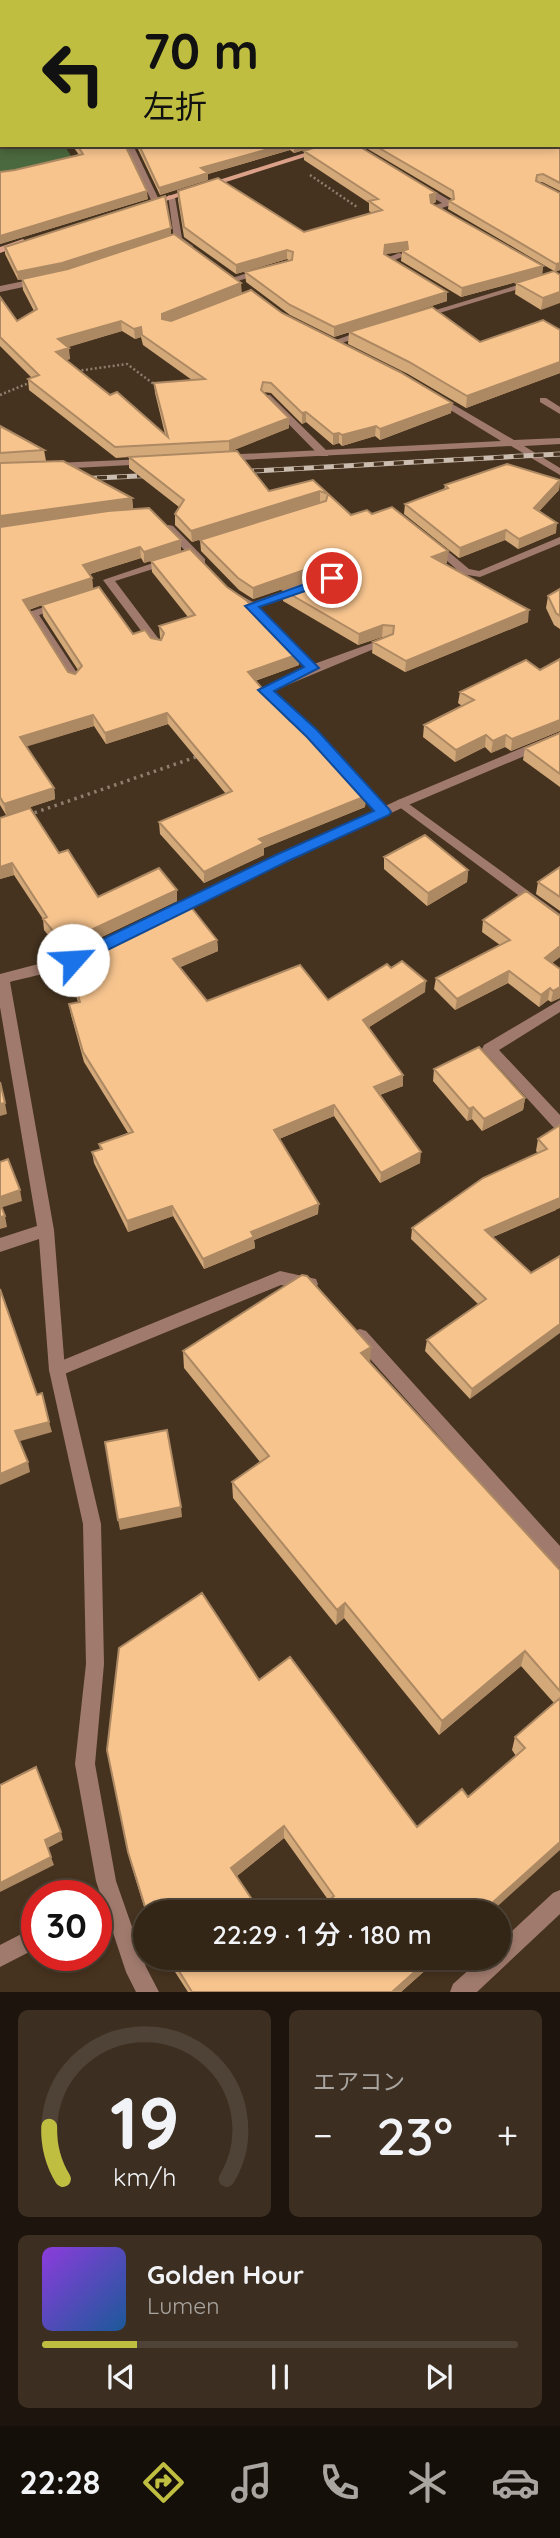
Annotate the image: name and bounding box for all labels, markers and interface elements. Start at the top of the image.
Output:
text: 70 m [143,20,259,81]
icon: left [28,28,119,119]
text: 左折 [143,86,207,126]
pin [302,548,362,608]
icon: arrive [313,559,351,597]
position arrow [36,923,110,997]
speed limit sign: 30 [21,1880,112,1971]
text: 22:29 · 1 分 · 180 m [212,1918,432,1951]
text: エアコン [313,2067,405,2096]
text: 19 [110,2077,179,2168]
text: 23° [376,2103,453,2168]
text: − [313,2111,333,2159]
text: + [497,2111,518,2159]
text: km/h [113,2161,176,2192]
text: Golden Hour [147,2258,304,2291]
text: Lumen [147,2291,220,2320]
icon: previous [102,2358,140,2396]
icon: pause [261,2358,299,2396]
icon: next [420,2358,458,2396]
icon: directions [139,2458,188,2507]
icon: music [227,2458,276,2507]
icon: phone [315,2458,364,2507]
icon: climate [403,2458,452,2507]
icon: car [491,2458,540,2507]
text: 22:28 [20,2462,100,2502]

